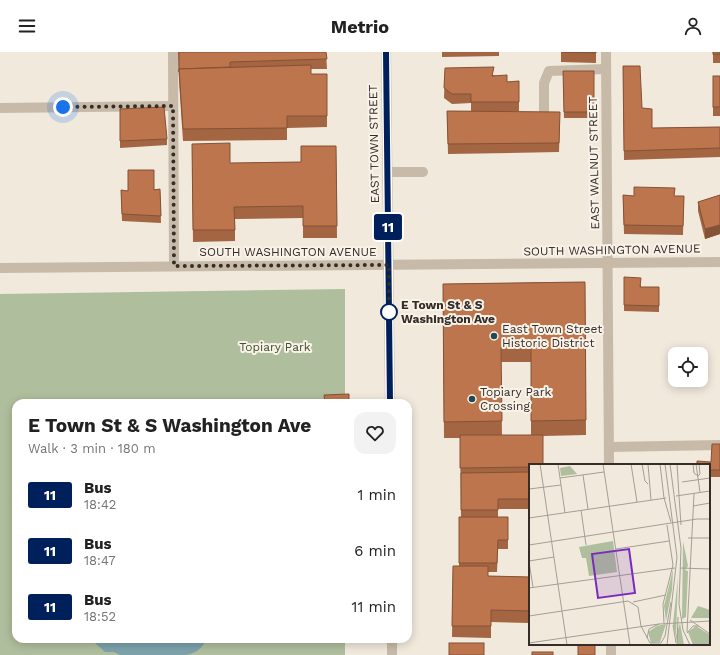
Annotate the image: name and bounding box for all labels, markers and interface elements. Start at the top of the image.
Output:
icon: menu [16,15,38,37]
icon: person [682,15,704,37]
text: Metrio [331,16,389,37]
street label: EAST TOWN STREET [366,84,382,204]
street label: EAST WALNUT STREET [586,96,602,230]
your location [53,97,73,117]
line badge: 11 [370,214,406,240]
text: 11 [382,219,394,235]
street label: SOUTH WASHINGTON AVENUE [523,241,701,259]
street label: SOUTH WASHINGTON AVENUE [199,245,377,259]
place label: E Town St & S Washington Ave [401,298,495,326]
marker: E Town St & S Washington Ave [380,303,398,321]
place label: East Town Street Historic District [502,322,602,350]
marker: East Town Street Historic District [489,331,499,341]
park label: Topiary Park [239,340,311,354]
map controls [668,347,708,387]
button: locate [668,347,708,387]
place label: Topiary Park Crossing [480,385,552,413]
marker: Topiary Park Crossing [467,394,477,404]
button: heart [354,412,396,454]
text: E Town St & S Washington Ave [28,414,311,437]
text: Walk · 3 min · 180 m [28,441,156,456]
inset map [529,464,710,645]
text: Bus [84,479,112,497]
text: 1 min [357,486,396,504]
text: 11 [44,487,56,503]
text: 18:42 [84,497,116,512]
text: Bus [84,535,112,553]
text: 6 min [354,542,396,560]
text: 11 [44,543,56,559]
text: 18:47 [84,553,116,568]
text: Bus [84,591,112,609]
text: 11 min [352,598,396,616]
text: 11 [44,599,56,615]
text: 18:52 [84,609,116,624]

